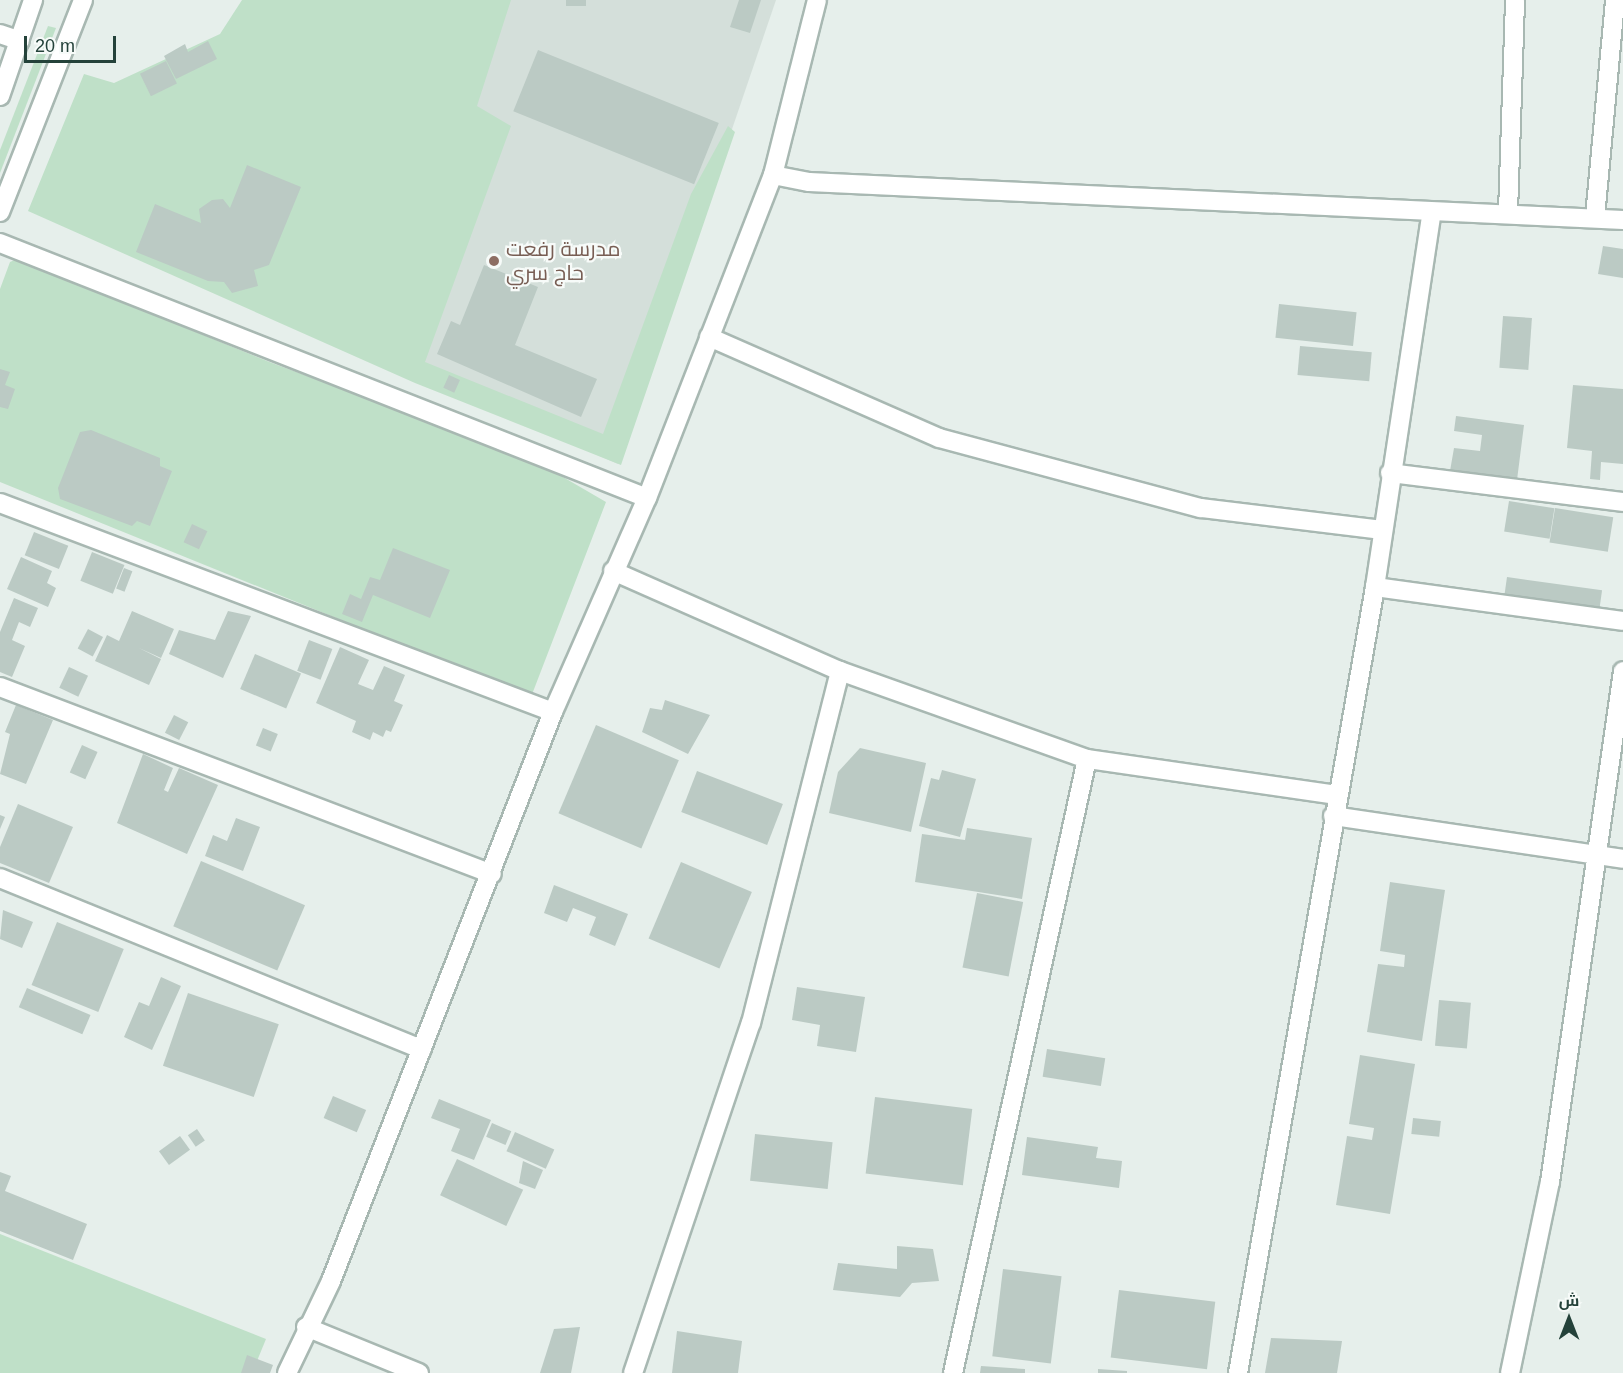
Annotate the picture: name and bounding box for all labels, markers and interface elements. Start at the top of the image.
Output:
scale bar [27,24,118,62]
text: 20 m [35,36,75,56]
place label: مدرسة رفعت حاج سري [506,236,620,286]
marker: مدرسة رفعت حاج سري [487,254,501,268]
north arrow [1539,1289,1599,1349]
text: ش [1559,1292,1579,1309]

